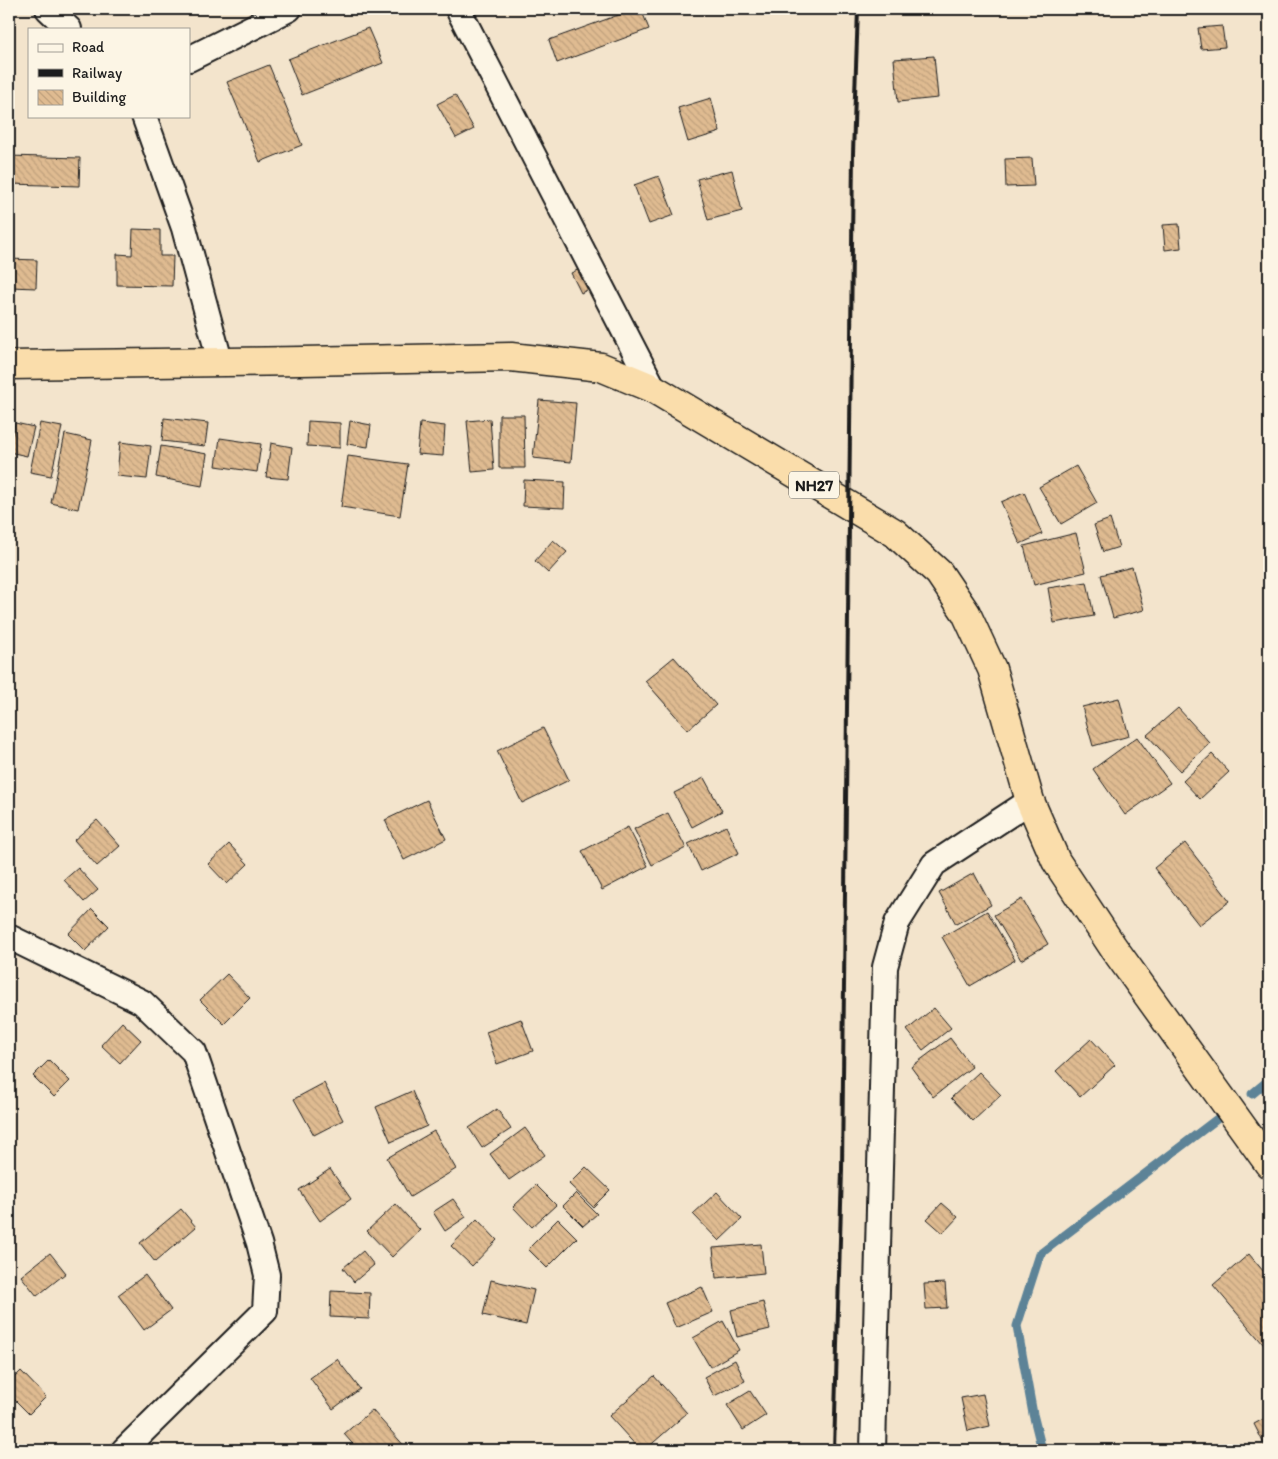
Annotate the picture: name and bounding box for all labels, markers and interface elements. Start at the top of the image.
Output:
legend [28,28,190,118]
text: Road [72,38,105,56]
text: Railway [72,64,122,82]
text: Building [72,88,126,106]
road number: NH27 [789,472,839,498]

